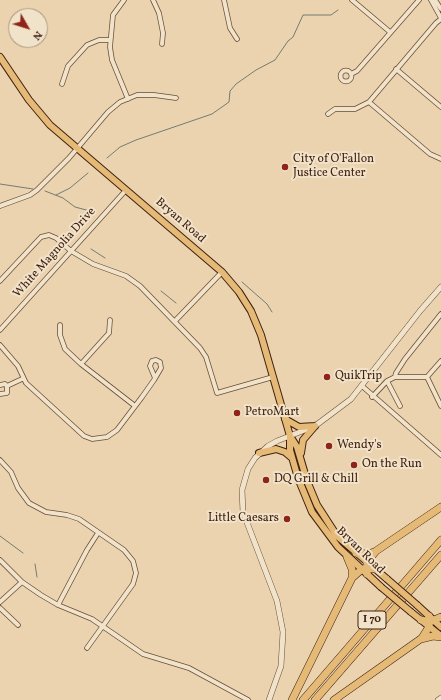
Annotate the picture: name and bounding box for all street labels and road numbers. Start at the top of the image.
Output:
street label: Bryan Road [152,195,208,247]
street label: White Magnolia Drive [11,205,99,301]
street label: Bryan Road [333,524,387,578]
road number: I 70 [358,611,386,629]

